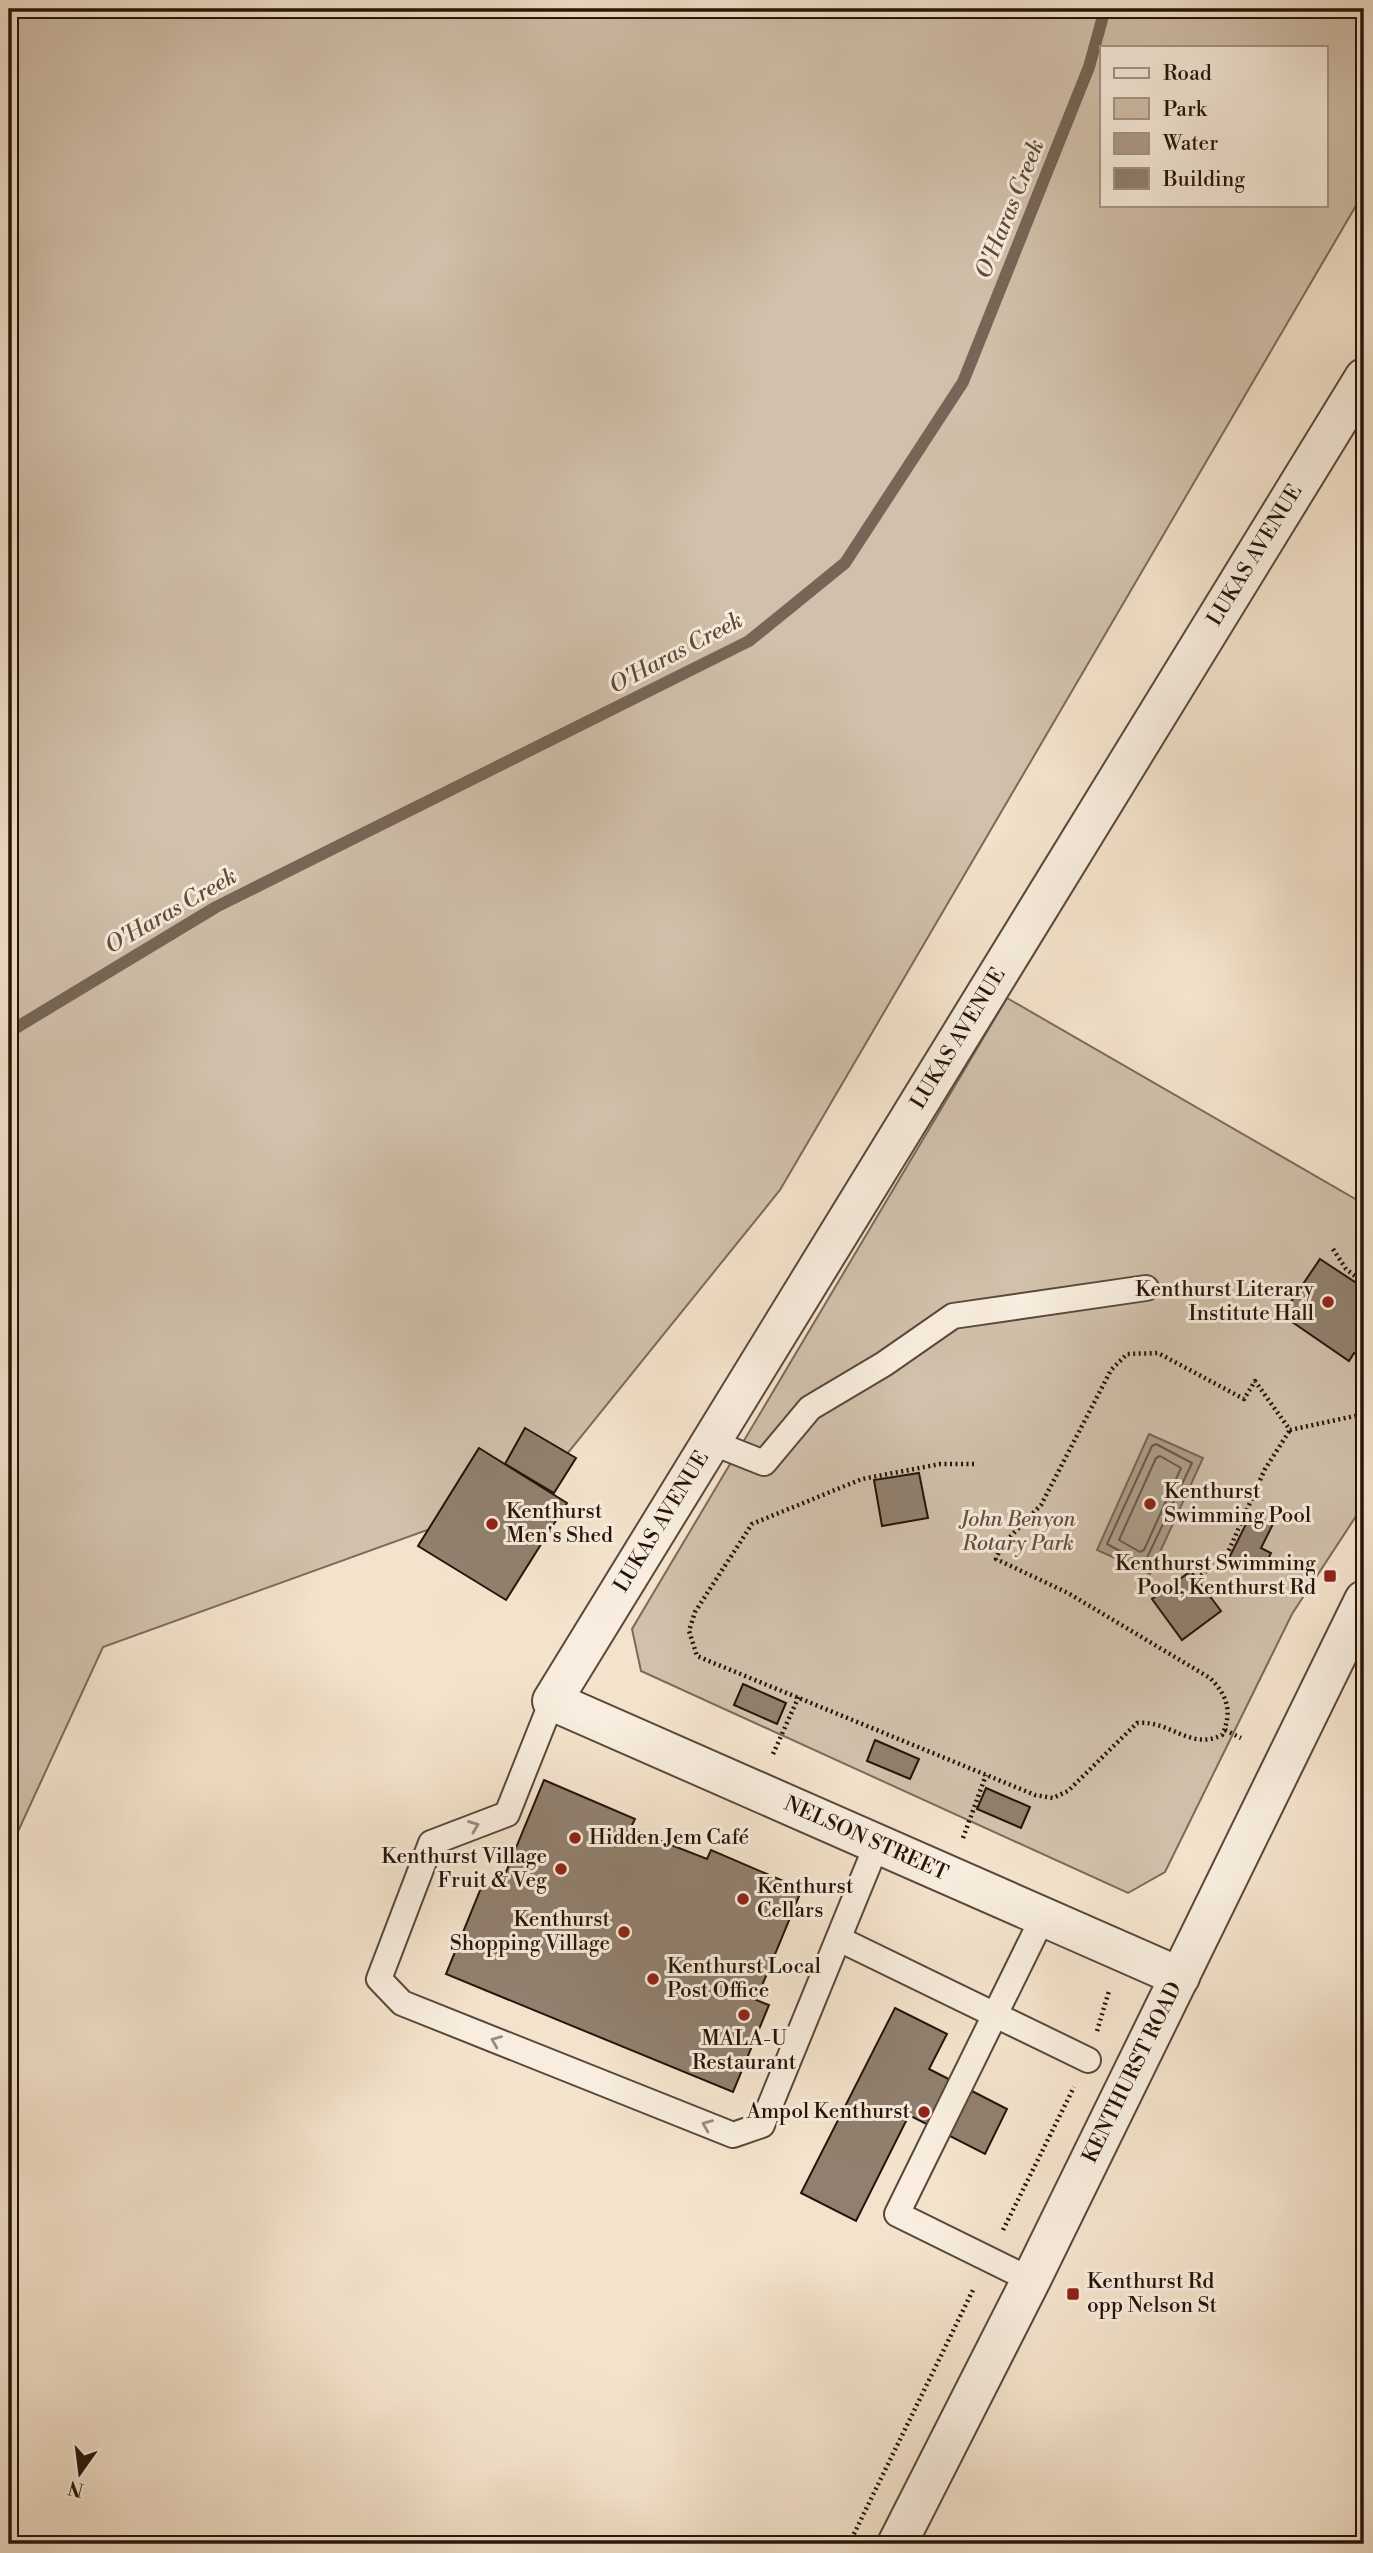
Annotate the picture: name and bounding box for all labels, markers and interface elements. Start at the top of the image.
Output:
legend [1100,46,1328,206]
text: Road [1163,61,1212,87]
text: Park [1163,97,1208,123]
text: Water [1162,131,1218,157]
water label: O'Haras Creek [969,135,1051,283]
text: Building [1162,167,1245,193]
street label: LUKAS AVENUE [1202,480,1308,631]
water label: O'Haras Creek [604,606,748,700]
water label: O'Haras Creek [100,862,242,960]
street label: LUKAS AVENUE [905,963,1012,1114]
place label: Kenthurst Literary Institute Hall [1135,1277,1315,1327]
marker: Kenthurst Literary Institute Hall [1320,1294,1336,1310]
street label: LUKAS AVENUE [609,1447,715,1597]
place label: Kenthurst Swimming Pool [1164,1479,1311,1529]
marker: Kenthurst Swimming Pool [1142,1496,1158,1512]
place label: Kenthurst Men's Shed [506,1499,613,1549]
park label: John Benyon Rotary Park [959,1507,1076,1557]
marker: Kenthurst Men's Shed [484,1516,500,1532]
place label: Kenthurst Swimming Pool, Kenthurst Rd [1115,1551,1316,1601]
marker: Kenthurst Swimming Pool, Kenthurst Rd [1322,1568,1338,1584]
street label: NELSON STREET [780,1791,952,1887]
one-way arrow [467,1821,479,1835]
place label: Hidden Jem Café [589,1825,749,1851]
marker: Hidden Jem Café [567,1830,583,1846]
place label: Kenthurst Village Fruit & Veg [381,1844,547,1894]
marker: Kenthurst Village Fruit & Veg [553,1861,569,1877]
place label: Kenthurst Cellars [757,1874,854,1924]
marker: Kenthurst Cellars [735,1891,751,1907]
place label: Kenthurst Shopping Village [450,1907,611,1957]
marker: Kenthurst Shopping Village [616,1924,632,1940]
place label: Kenthurst Local Post Office [667,1954,821,2004]
marker: Kenthurst Local Post Office [645,1971,661,1987]
street label: KENTHURST ROAD [1077,1978,1188,2167]
marker: MALA-U Restaurant [736,2007,752,2023]
place label: MALA-U Restaurant [692,2026,797,2076]
one-way arrow [491,2035,503,2049]
place label: Ampol Kenthurst [745,2099,911,2125]
marker: Ampol Kenthurst [916,2104,932,2120]
one-way arrow [702,2119,714,2133]
place label: Kenthurst Rd opp Nelson St [1087,2269,1217,2319]
marker: Kenthurst Rd opp Nelson St [1065,2286,1081,2302]
north arrow [46,2438,116,2508]
text: N [66,2475,86,2502]

